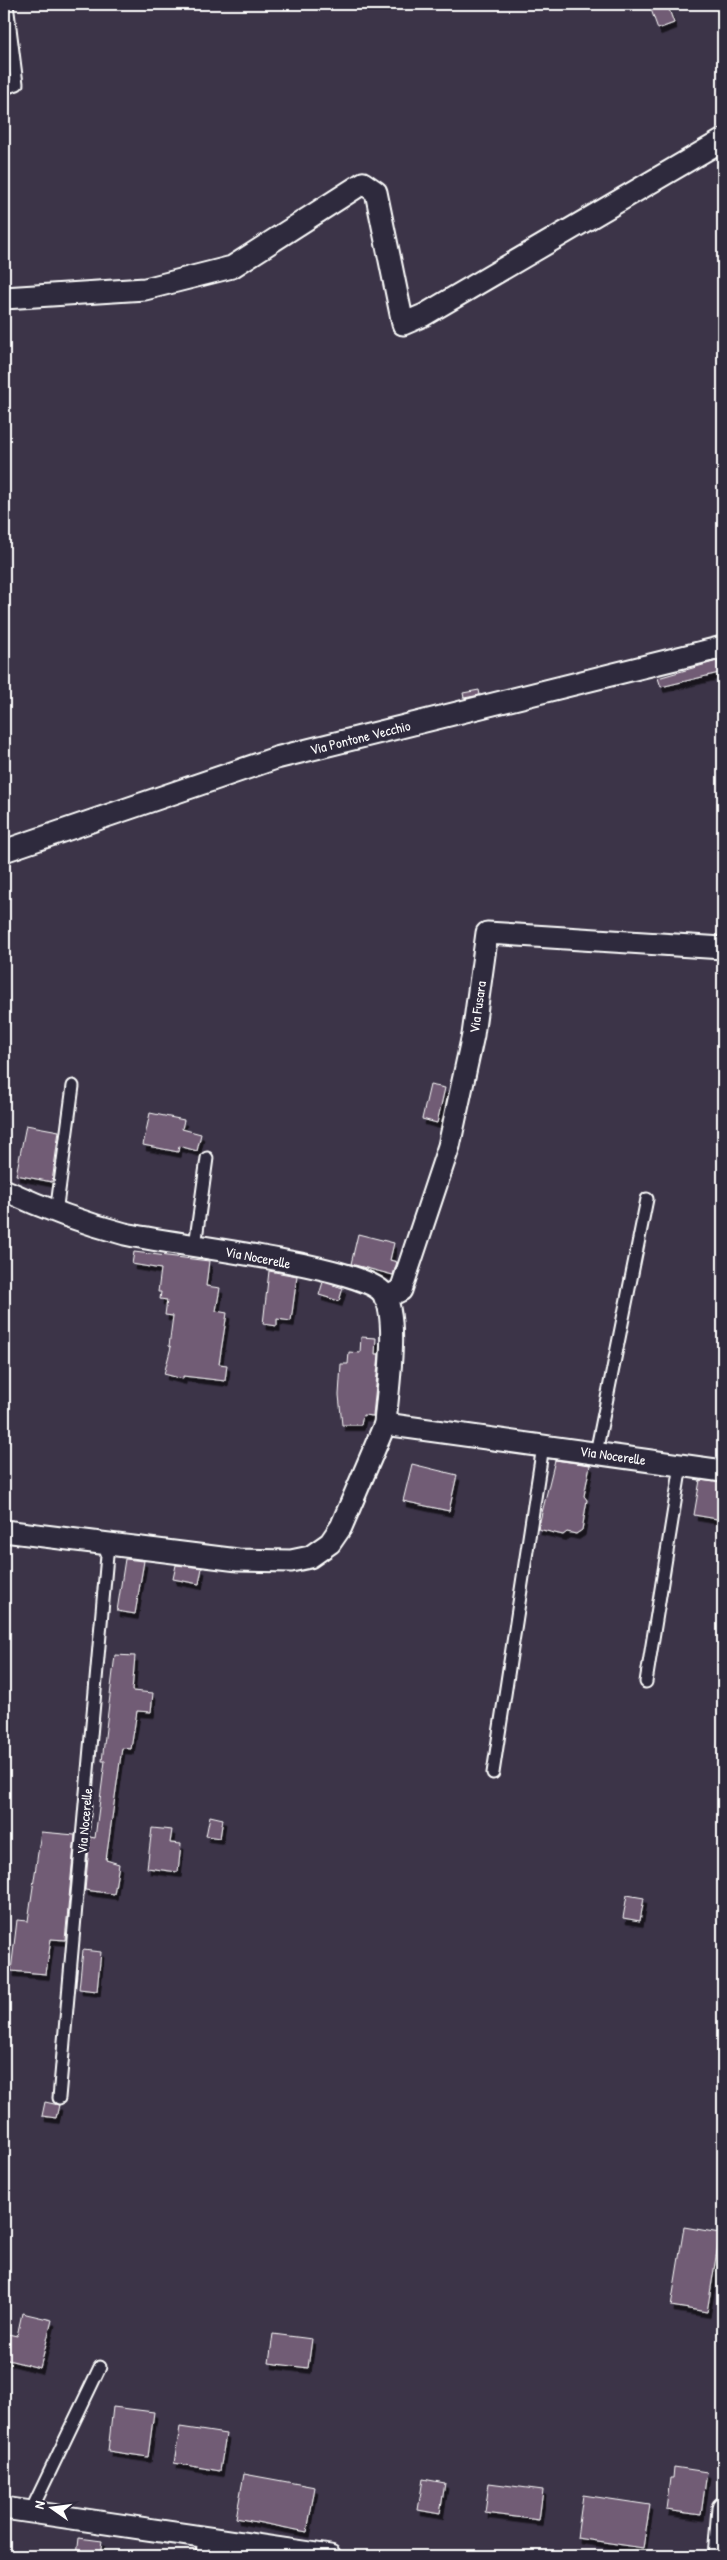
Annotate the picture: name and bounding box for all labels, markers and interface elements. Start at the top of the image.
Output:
street label: Via Pontone Vecchio [308,715,413,759]
street label: Via Fusara [464,979,490,1034]
street label: Via Nocerelle [224,1241,293,1273]
street label: Via Nocerelle [579,1441,648,1469]
street label: Via Nocerelle [72,1787,96,1855]
north arrow [28,2482,78,2532]
text: N [29,2498,49,2511]

